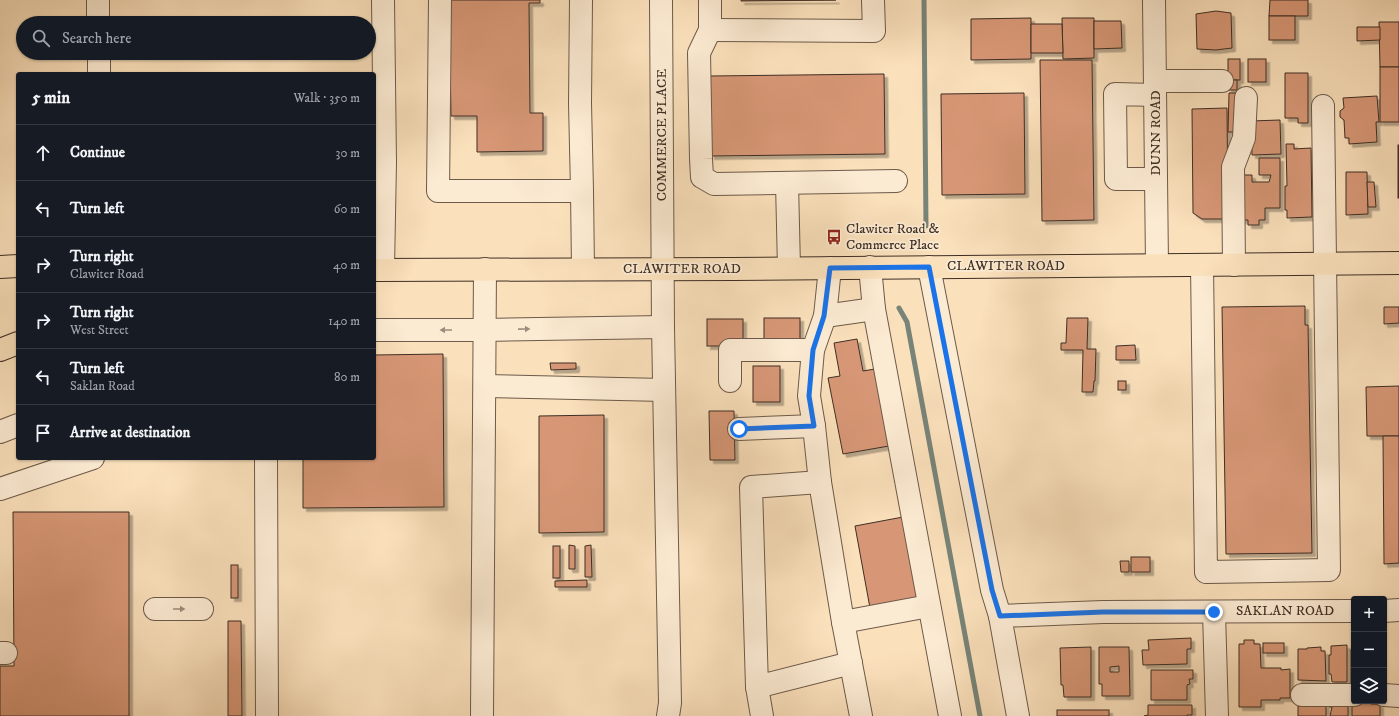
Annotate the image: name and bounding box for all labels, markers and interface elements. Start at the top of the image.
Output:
search box [16,16,376,60]
icon: search [30,27,52,49]
text: Search here [62,29,131,48]
street label: COMMERCE PLACE [653,69,671,201]
text: 5 min [32,87,70,109]
text: Walk · 350 m [293,90,360,106]
street label: DUNN ROAD [1147,90,1165,176]
icon: ahead [32,142,54,164]
text: Continue [70,143,125,162]
text: 30 m [336,145,360,161]
icon: left [32,198,54,220]
text: Turn left [70,199,124,218]
text: 60 m [334,201,360,217]
place label: Clawiter Road & Commerce Place [846,220,939,254]
bus stop icon: Clawiter Road & Commerce Place [825,228,843,246]
text: Turn right [70,247,133,266]
icon: right [32,254,54,276]
text: 40 m [333,257,360,273]
street label: CLAWITER ROAD [947,257,1065,275]
street label: CLAWITER ROAD [623,260,741,278]
text: Clawiter Road [70,266,144,282]
text: Turn right [70,303,133,322]
icon: right [32,310,54,332]
text: 140 m [328,313,360,329]
text: West Street [70,322,129,338]
one-way arrow [518,326,531,332]
one-way arrow [439,327,452,333]
text: Turn left [70,359,124,378]
icon: left [32,366,54,388]
text: 80 m [334,369,360,385]
text: Saklan Road [70,378,135,394]
route start [730,420,748,438]
icon: arrive [32,422,54,444]
text: Arrive at destination [70,423,190,442]
map controls [1351,596,1387,704]
button: + [1351,596,1387,632]
street label: SAKLAN ROAD [1236,602,1334,620]
route end [1205,603,1223,621]
one-way arrow [173,606,186,612]
button: − [1351,632,1387,668]
button: layers [1351,668,1387,704]

